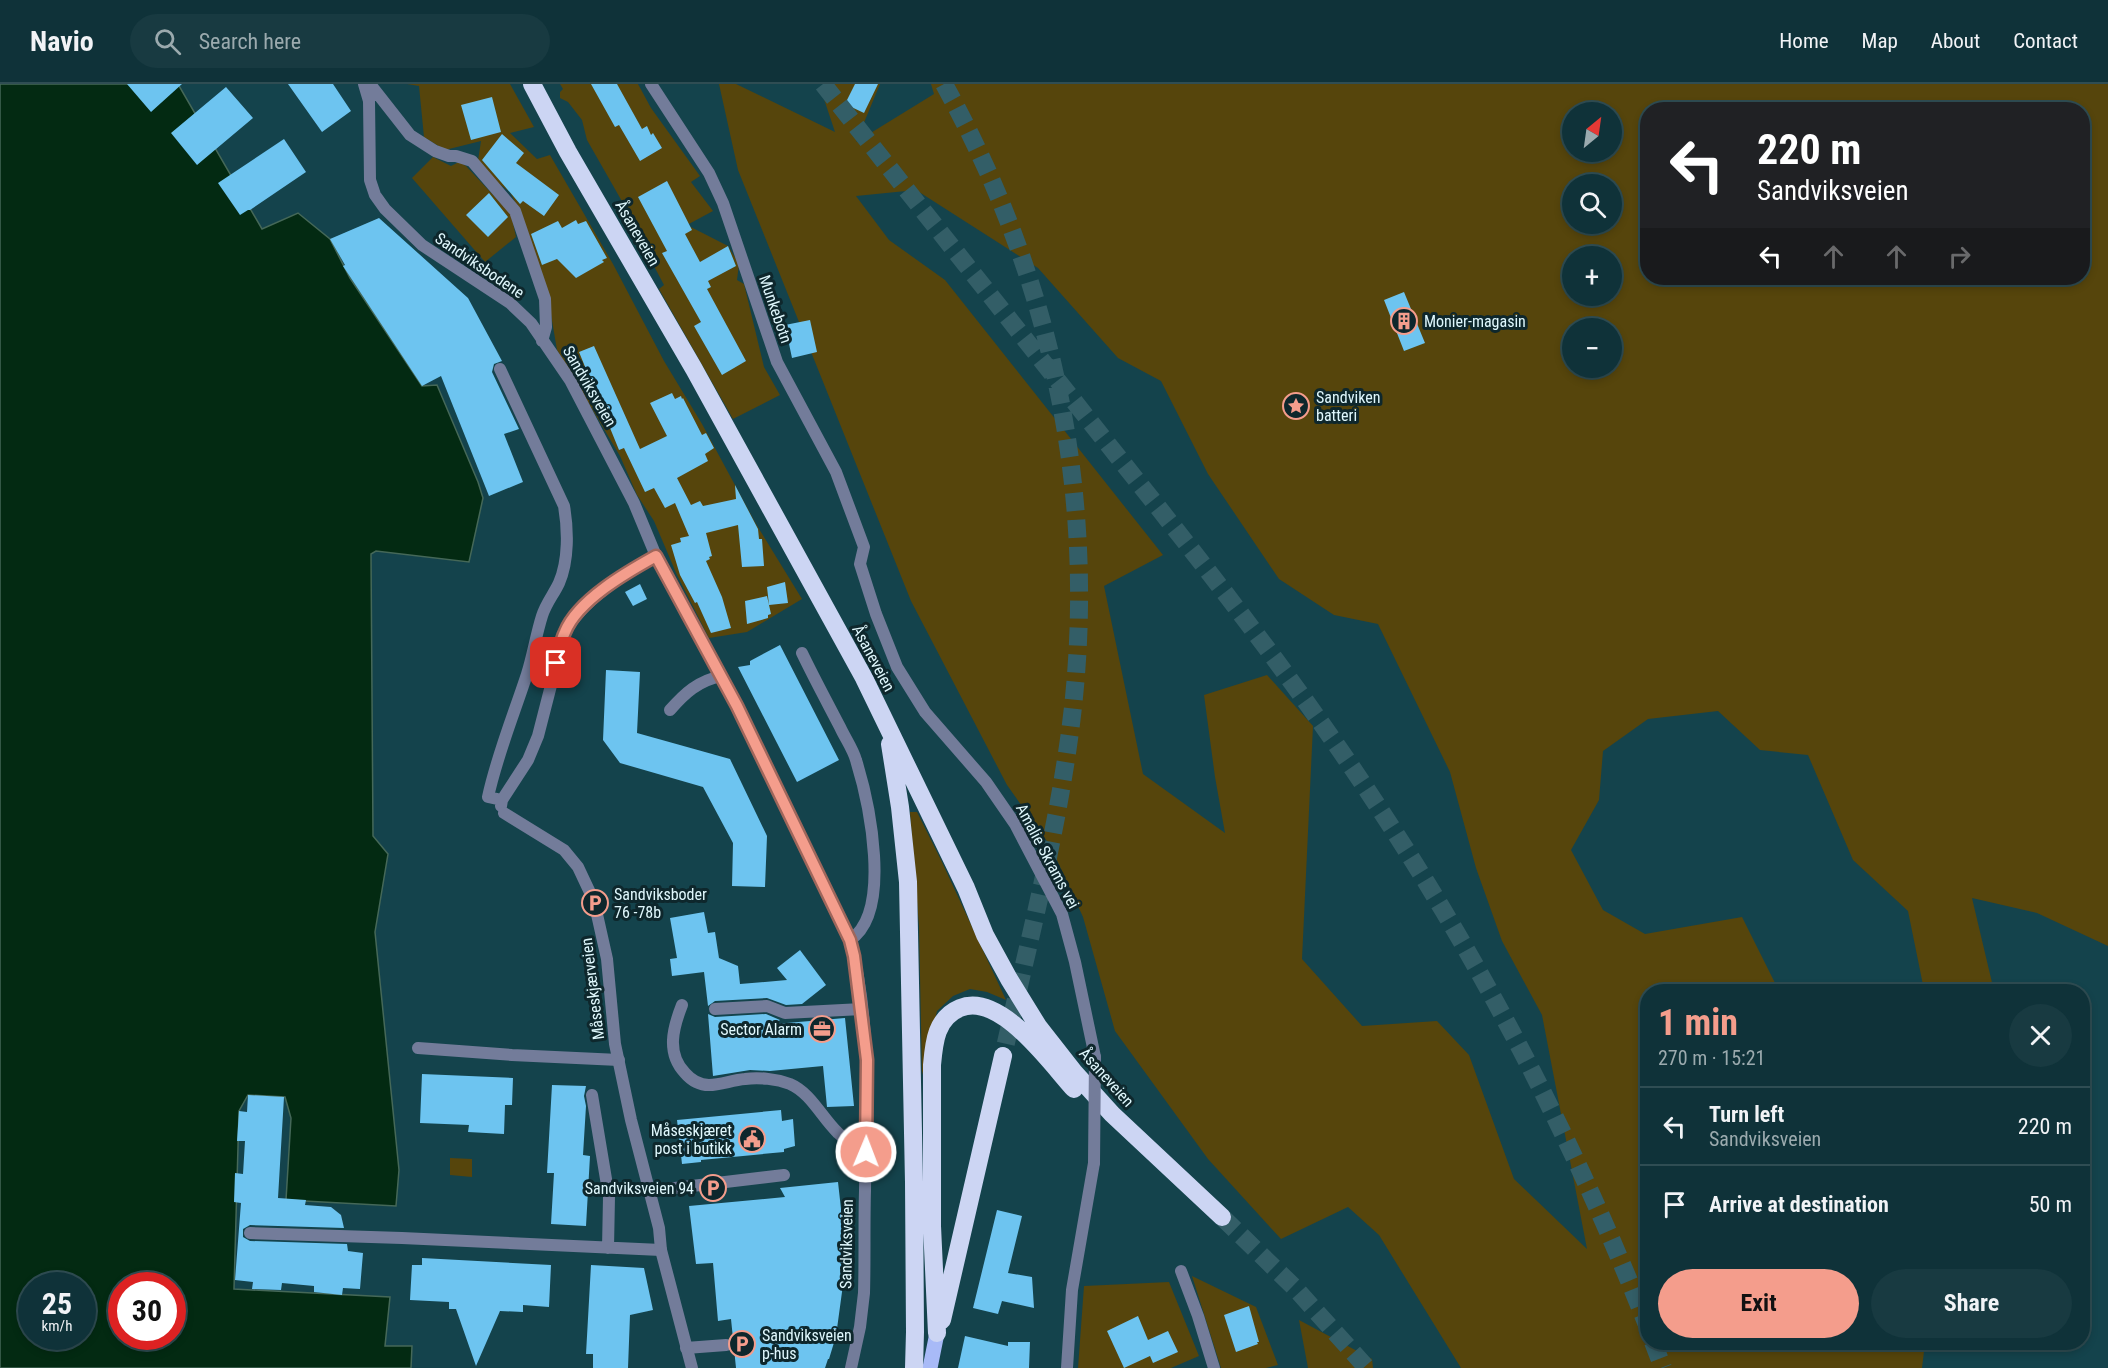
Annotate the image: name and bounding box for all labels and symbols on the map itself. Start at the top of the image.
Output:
north arrow [1562,102,1622,162]
street label: Åsaneveien [611,197,665,269]
street label: Sandviksbodene [432,229,528,302]
street label: Munkebotn [755,273,796,346]
building icon: Monier-magasin [1389,306,1419,336]
place label: Monier-magasin [1424,312,1526,331]
street label: Sandviksveien [559,343,620,430]
place label: Sandviken batteri [1316,388,1380,425]
place icon: Sandviken batteri [1281,391,1311,421]
street label: Åsaneveien [848,621,900,695]
pin [530,637,581,688]
street label: Amalie Skrams vei [1012,801,1083,912]
place label: Sandviksboder 76 -78b [614,885,707,922]
parking icon: Sandviksboder 76 -78b [580,888,610,918]
street label: Måseskjærveien [577,937,608,1041]
office icon: Sector Alarm [807,1014,837,1044]
place label: Sector Alarm [720,1020,802,1039]
street label: Åsaneveien [1075,1043,1139,1111]
position arrow [834,1120,898,1184]
place label: Måseskjæret post i butikk [651,1121,733,1158]
public building icon: Måseskjæret post i butikk [737,1124,767,1154]
parking icon: Sandviksveien 94 [698,1173,728,1203]
place label: Sandviksveien 94 [585,1179,694,1198]
street label: Sandviksveien [836,1199,857,1289]
speed limit sign: 30 [108,1272,186,1350]
place label: Sandviksveien p-hus [762,1326,852,1363]
parking icon: Sandviksveien p-hus [727,1329,757,1359]

